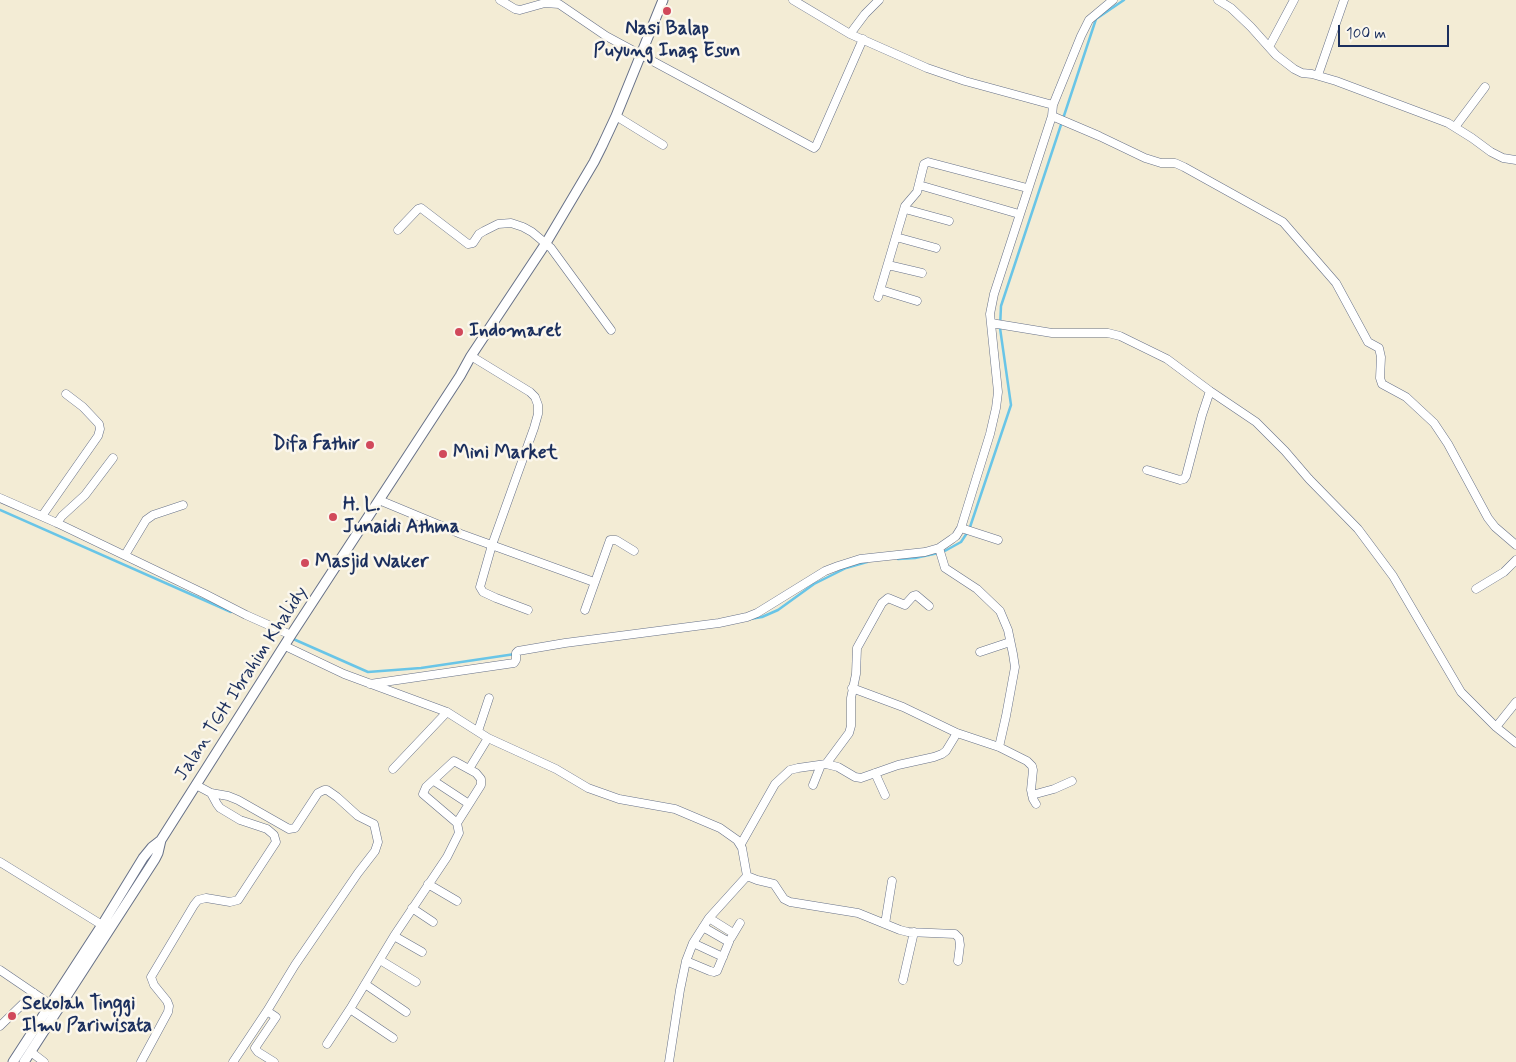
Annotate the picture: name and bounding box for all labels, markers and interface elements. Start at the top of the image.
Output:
marker: Nasi Balap Puyung Inaq Esun [661,5,673,17]
scale bar [1341,15,1452,47]
place label: Nasi Balap Puyung Inaq Esun [594,19,740,63]
text: 100 m [1346,24,1386,44]
place label: Indomaret [469,321,561,343]
marker: Indomaret [453,326,465,338]
place label: Difa Fathir [272,434,360,456]
marker: Difa Fathir [364,439,376,451]
place label: Mini Market [453,443,558,465]
marker: Mini Market [437,448,449,460]
place label: H. L. Junaidi Athma [343,495,459,539]
marker: H. L. Junaidi Athma [327,511,339,523]
place label: Masjid Waker [315,552,429,574]
marker: Masjid Waker [299,557,311,569]
street label: Jalan TGH Ibrahim Khalidy [170,582,314,786]
place label: Sekolah Tinggi Ilmu Pariwisata [22,994,152,1038]
marker: Sekolah Tinggi Ilmu Pariwisata [6,1010,18,1022]

